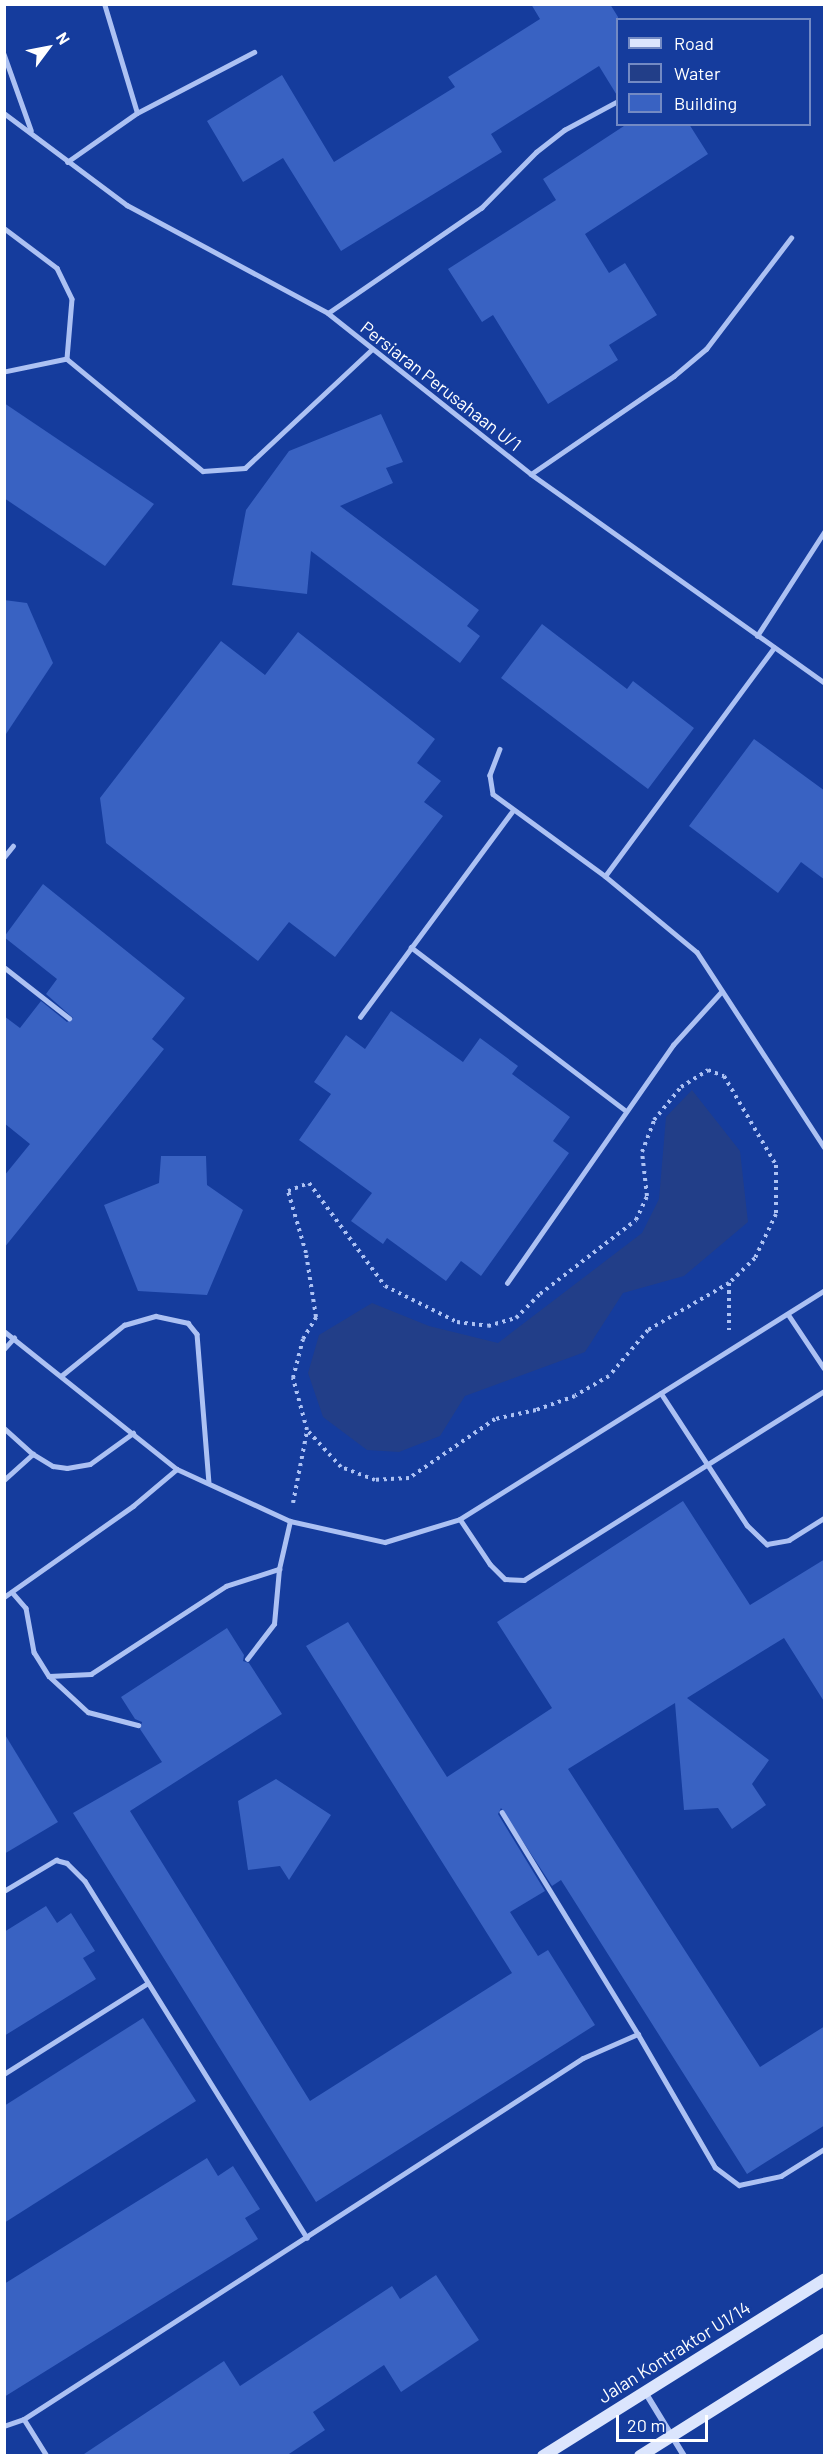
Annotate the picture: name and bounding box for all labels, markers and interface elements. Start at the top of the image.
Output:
north arrow [18,18,78,78]
legend [616,18,811,126]
text: N [53,29,75,48]
text: Road [674,32,714,54]
text: Water [674,62,721,84]
text: Building [674,92,737,114]
street label: Persiaran Perusahaan U/1 [356,317,526,455]
street label: Jalan Kontraktor U1/14 [594,2296,754,2408]
scale bar [619,2403,710,2441]
text: 20 m [627,2414,665,2436]

